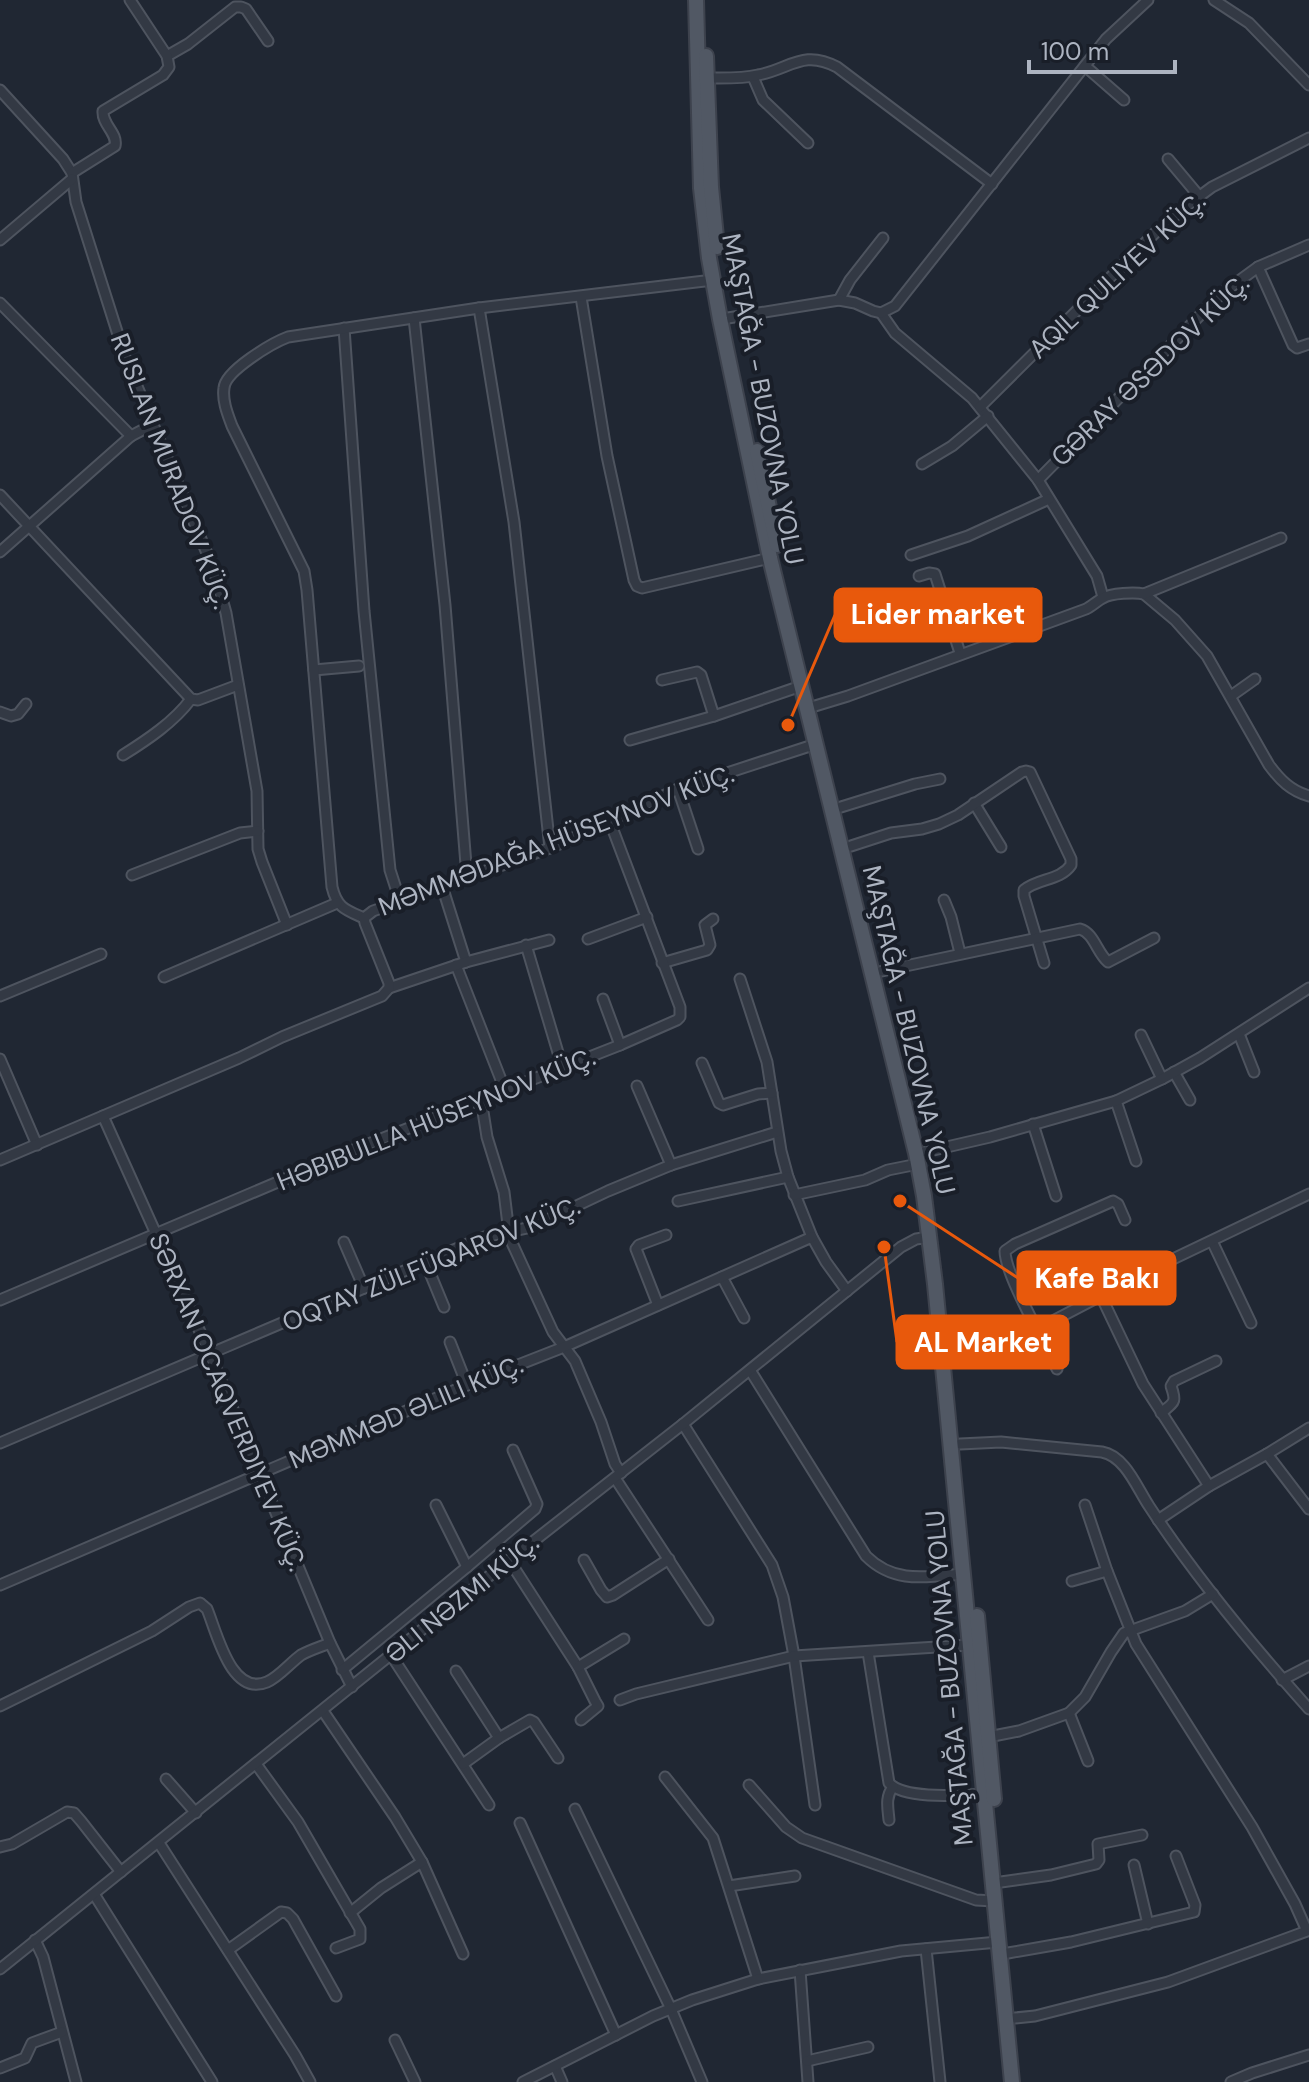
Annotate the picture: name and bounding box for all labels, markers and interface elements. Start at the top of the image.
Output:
scale bar [1029,24,1175,74]
text: 100 m [1041,36,1109,67]
street label: AQIL QULIYEV KÜÇ. [1021,184,1213,366]
street label: MAŞTAĞA - BUZOVNA YOLU [714,231,812,567]
street label: GƏRAY ƏSƏDOV KÜÇ. [1044,266,1256,474]
street label: RUSLAN MURADOV KÜÇ. [103,328,239,614]
callout: Lider market [835,589,1041,641]
text: Lider market [851,596,1025,633]
street label: MƏMMƏDAĞA HÜSEYNOV KÜÇ. [373,756,739,924]
street label: MAŞTAĞA - BUZOVNA YOLU [855,862,963,1198]
street label: HƏBIBULLA HÜSEYNOV KÜÇ. [272,1039,600,1199]
street label: OQTAY ZÜLFÜQAROV KÜÇ. [277,1189,585,1339]
street label: SƏRXAN OCAQVERDIYEV KÜÇ. [141,1228,315,1576]
callout: Kafe Bakı [1018,1252,1175,1304]
text: Kafe Bakı [1035,1260,1159,1297]
callout: AL Market [897,1316,1068,1368]
text: AL Market [914,1324,1052,1361]
street label: MƏMMƏD ƏLILI KÜÇ. [284,1347,528,1477]
street label: MAŞTAĞA - BUZOVNA YOLU [917,1509,981,1847]
street label: ƏLI NƏZMI KÜÇ. [378,1526,546,1670]

